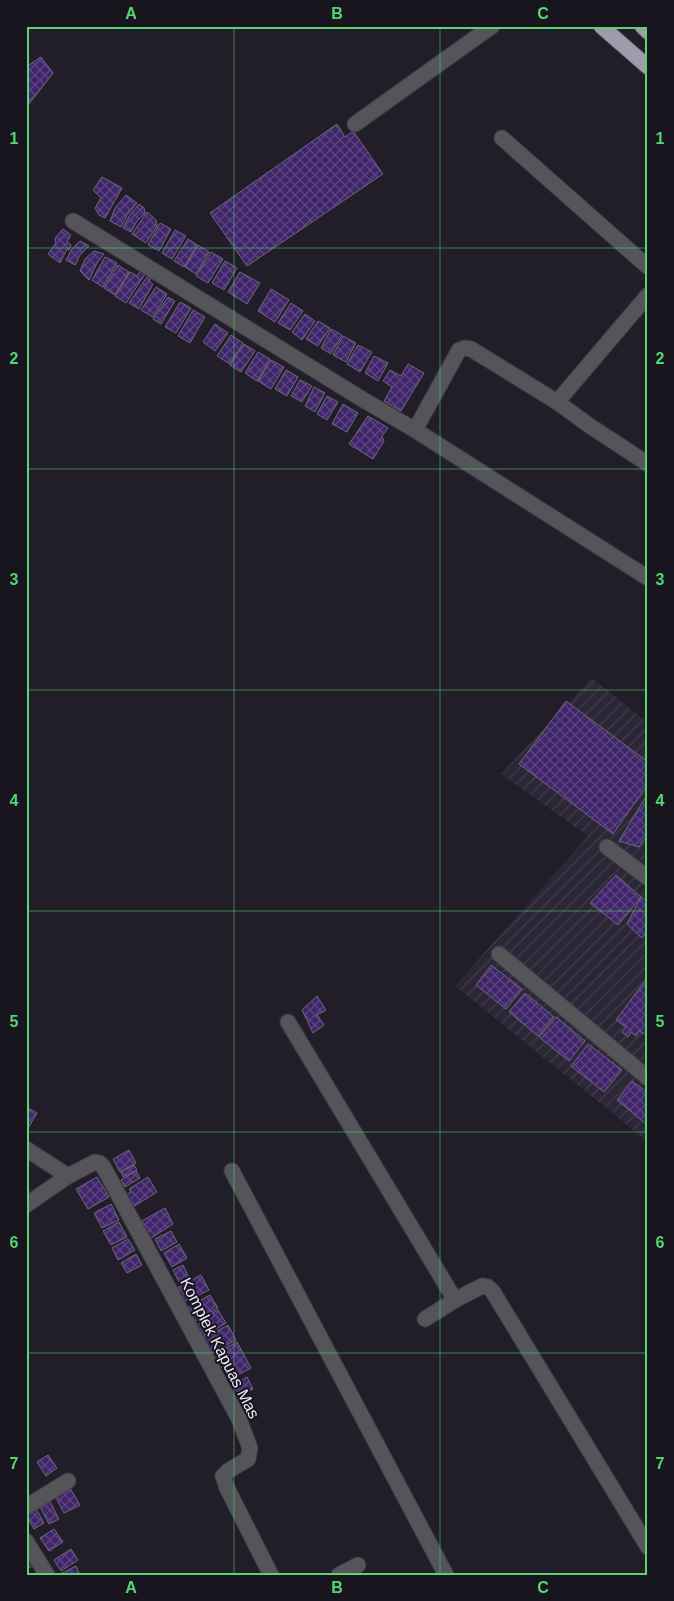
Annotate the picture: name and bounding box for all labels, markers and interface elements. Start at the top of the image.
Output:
text: A [125,5,137,22]
text: B [331,5,343,22]
text: C [537,5,549,22]
text: 1 [10,130,19,147]
text: 1 [656,130,665,147]
text: 2 [10,350,19,367]
text: 2 [656,350,665,367]
text: 3 [10,571,19,588]
text: 3 [656,571,665,588]
text: 4 [10,792,19,809]
text: 4 [656,792,665,809]
text: 5 [10,1013,19,1030]
text: 5 [656,1013,665,1030]
text: 6 [10,1234,19,1251]
text: 6 [656,1234,665,1251]
street label: Komplek Kapuas Mas [177,1275,263,1421]
text: 7 [10,1455,19,1472]
text: 7 [656,1455,665,1472]
text: A [125,1579,137,1596]
text: B [331,1579,343,1596]
text: C [537,1579,549,1596]

